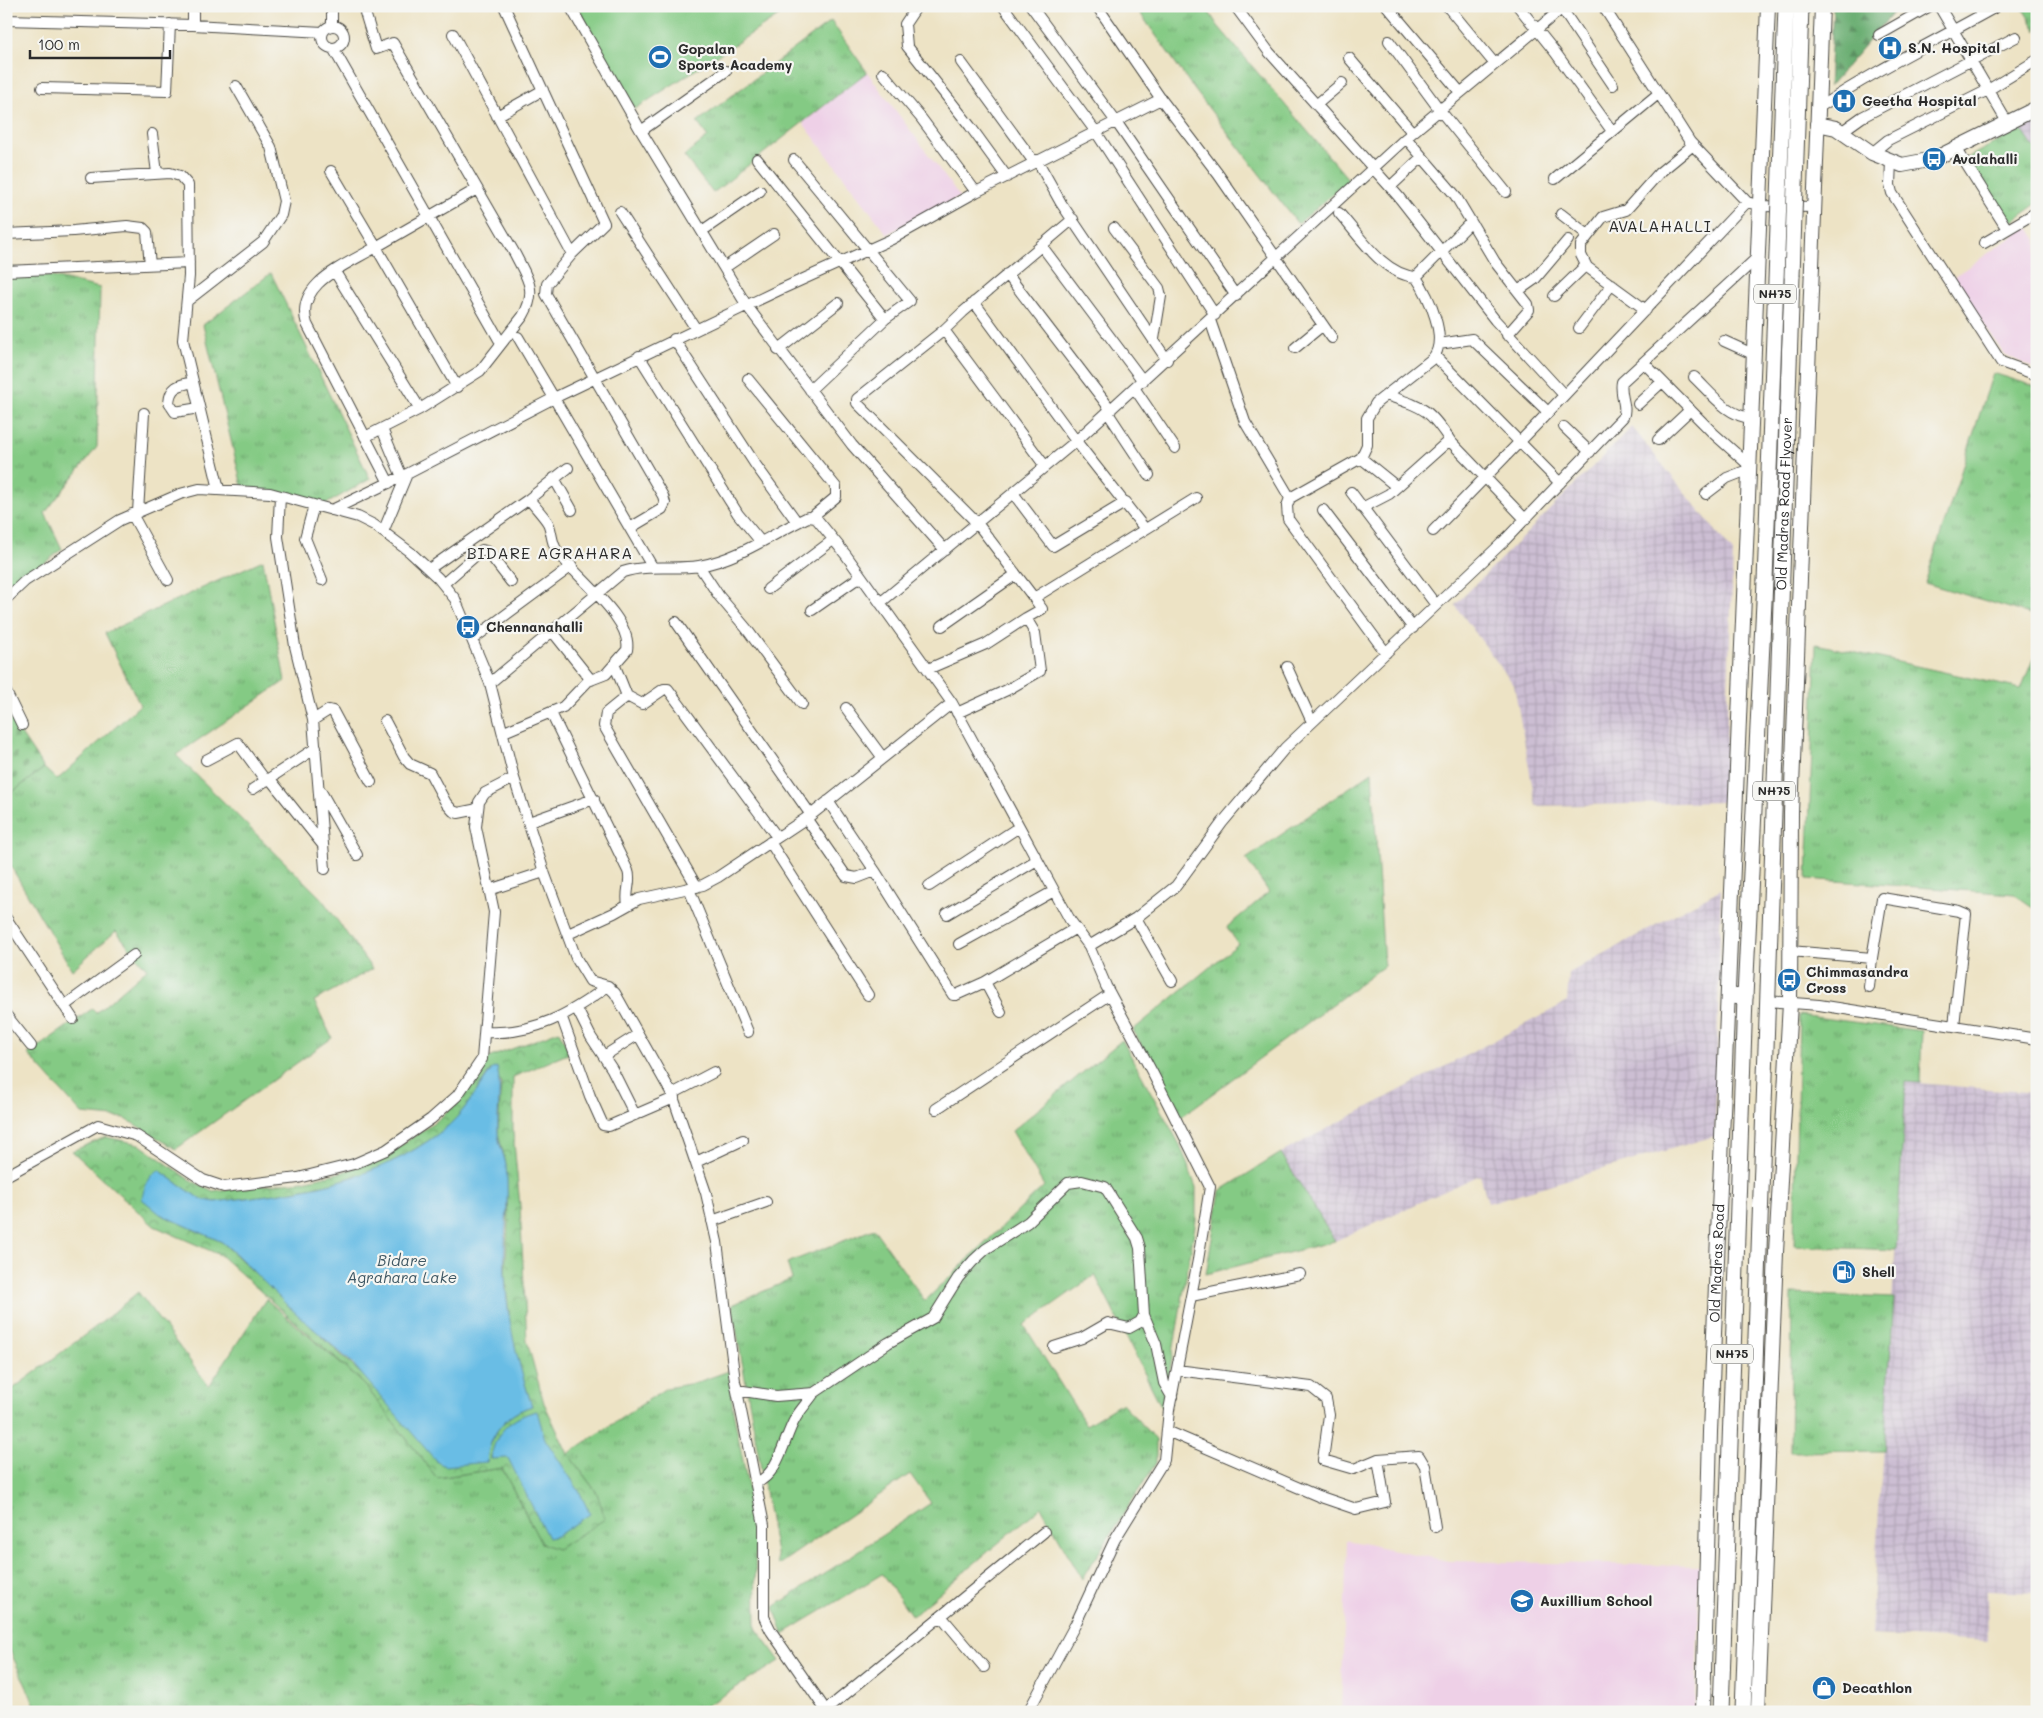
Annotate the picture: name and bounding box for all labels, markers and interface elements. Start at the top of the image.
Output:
scale bar [30,28,170,60]
text: 100 m [38,34,80,54]
hospital icon: S.N. Hospital [1877,35,1903,61]
place label: S.N. Hospital [1908,38,2000,57]
place label: Gopalan Sports Academy [678,39,793,74]
sports icon: Gopalan Sports Academy [647,44,673,70]
hospital icon: Geetha Hospital [1831,88,1857,114]
place label: Geetha Hospital [1862,91,1976,110]
bus stop icon: Avalahalli [1921,146,1947,172]
place label: Avalahalli [1952,149,2018,168]
district label: AVALAHALLI [1608,215,1712,236]
road number: NH75 [1754,284,1796,304]
street label: Old Madras Road Flyover [1771,417,1796,591]
district label: BIDARE AGRAHARA [467,542,633,563]
bus stop icon: Chennanahalli [455,614,481,640]
place label: Chennanahalli [486,617,583,636]
road number: NH75 [1753,781,1795,800]
place label: Chimmasandra Cross [1806,962,1909,997]
bus stop icon: Chimmasandra Cross [1776,967,1802,993]
street label: Old Madras Road [1704,1203,1728,1323]
water label: Bidare Agrahara Lake [347,1250,457,1287]
fuel station icon: Shell [1831,1259,1857,1285]
place label: Shell [1862,1262,1895,1281]
road number: NH75 [1711,1345,1753,1364]
school or university icon: Auxillium School [1509,1588,1535,1614]
place label: Auxillium School [1540,1591,1652,1610]
shop icon: Decathlon [1811,1675,1837,1701]
place label: Decathlon [1842,1678,1912,1697]

